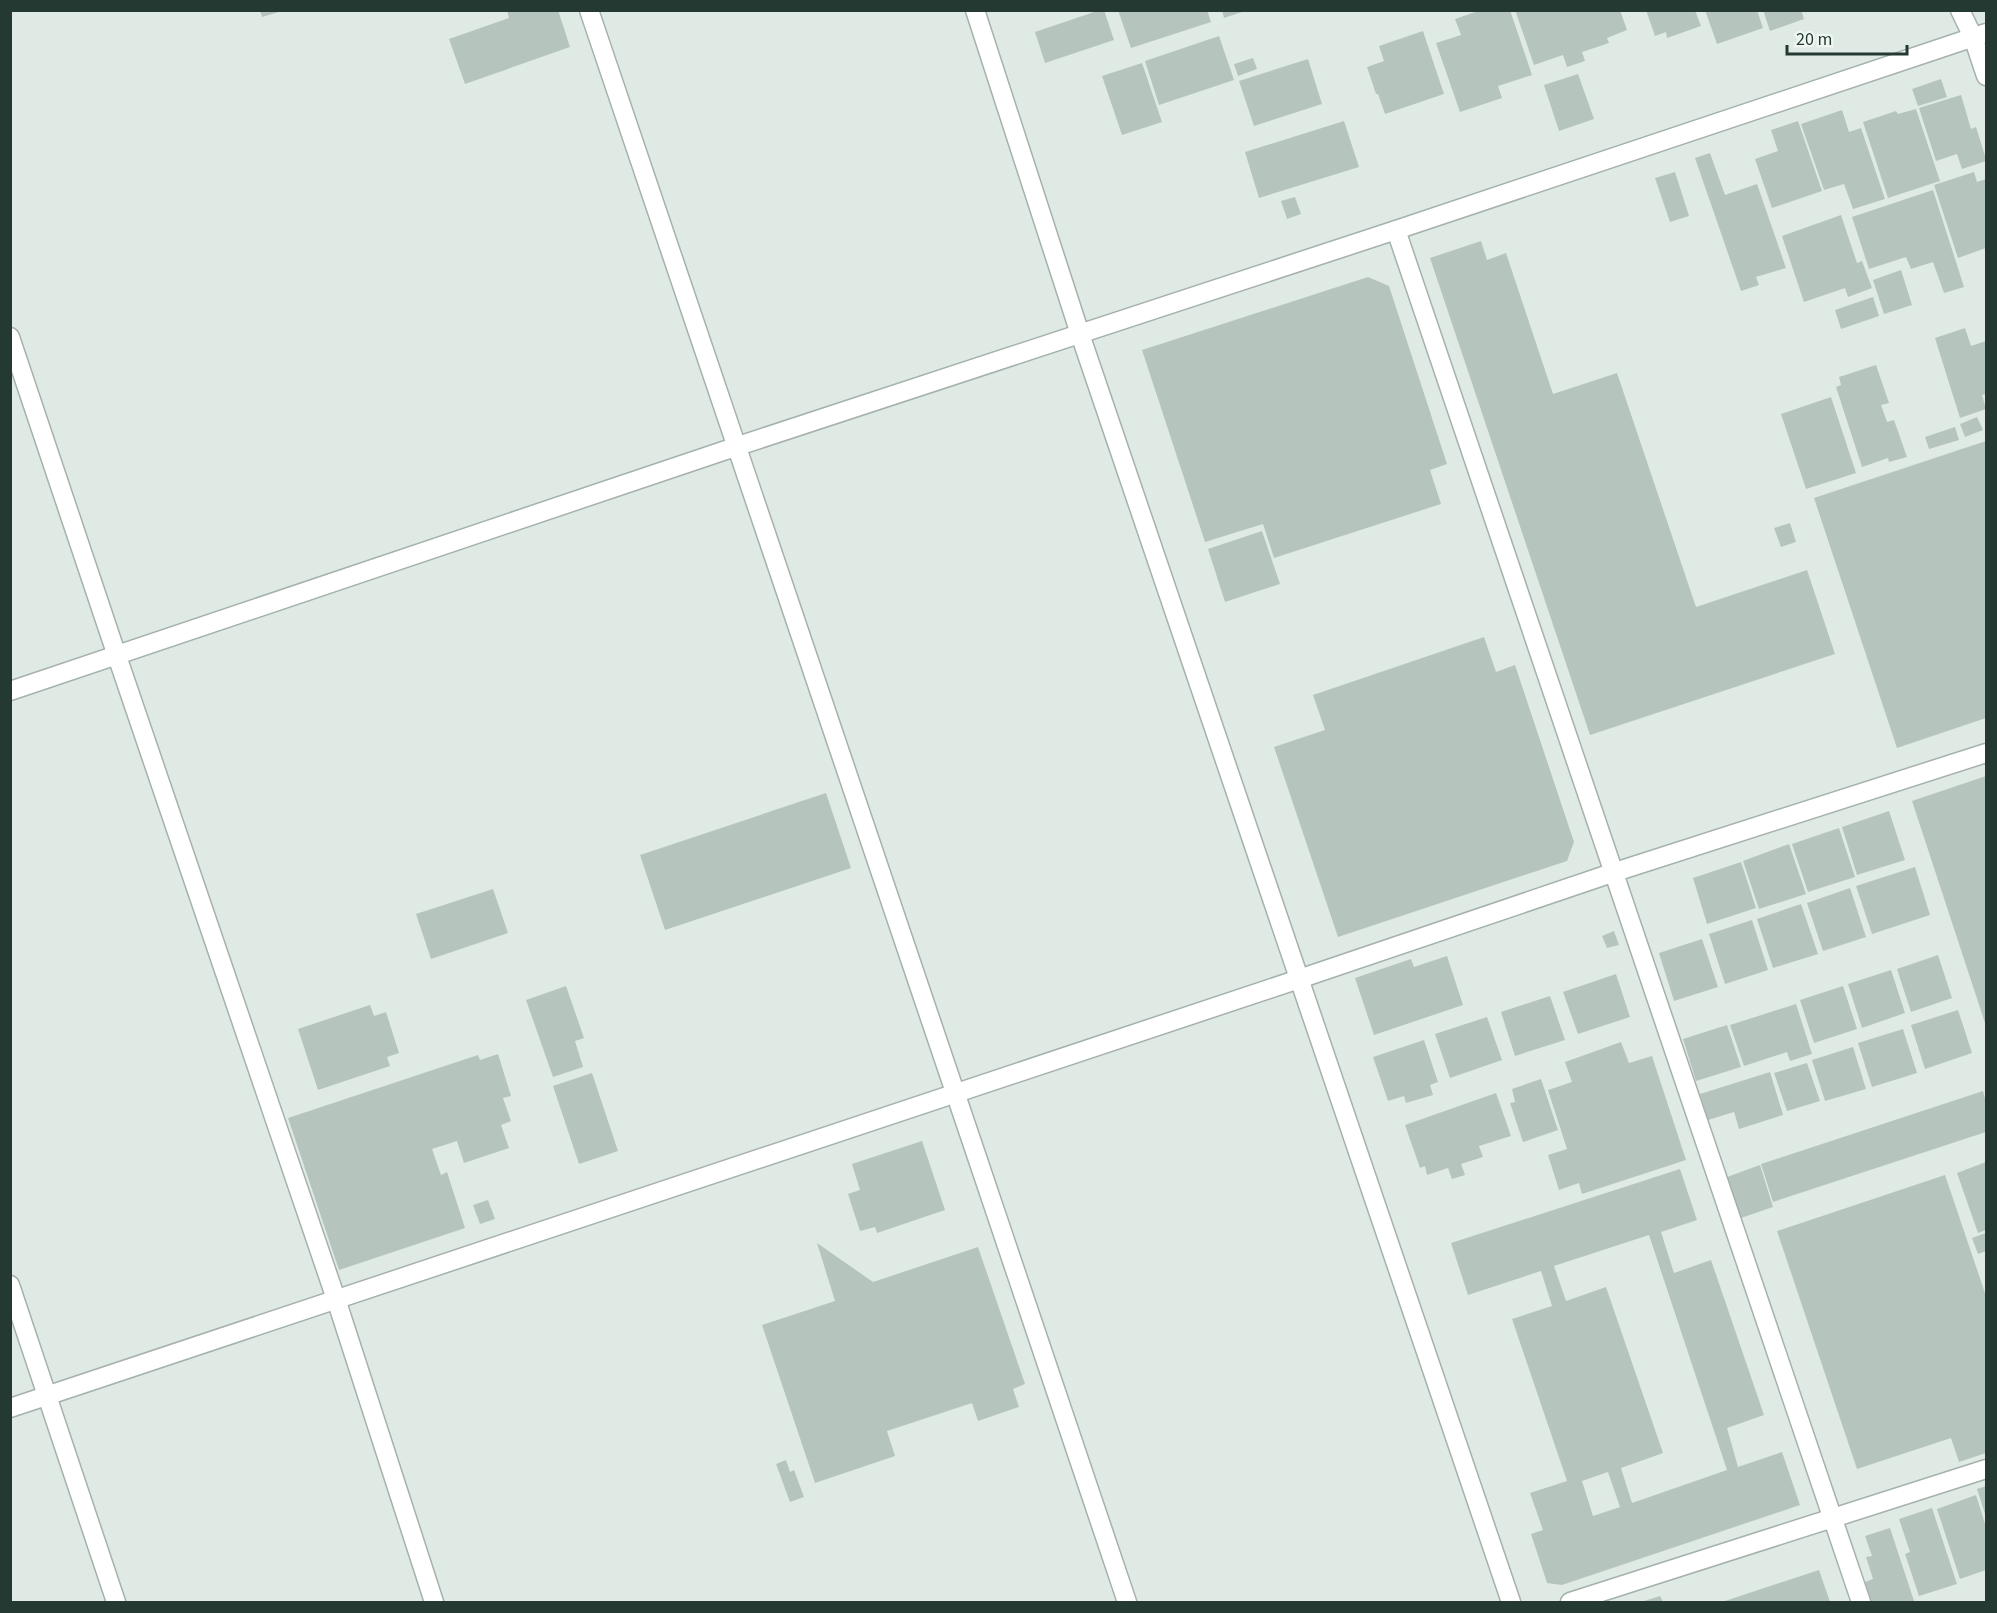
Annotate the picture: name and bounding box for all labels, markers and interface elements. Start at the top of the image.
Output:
scale bar [1787,18,1907,56]
text: 20 m [1796,27,1832,52]

